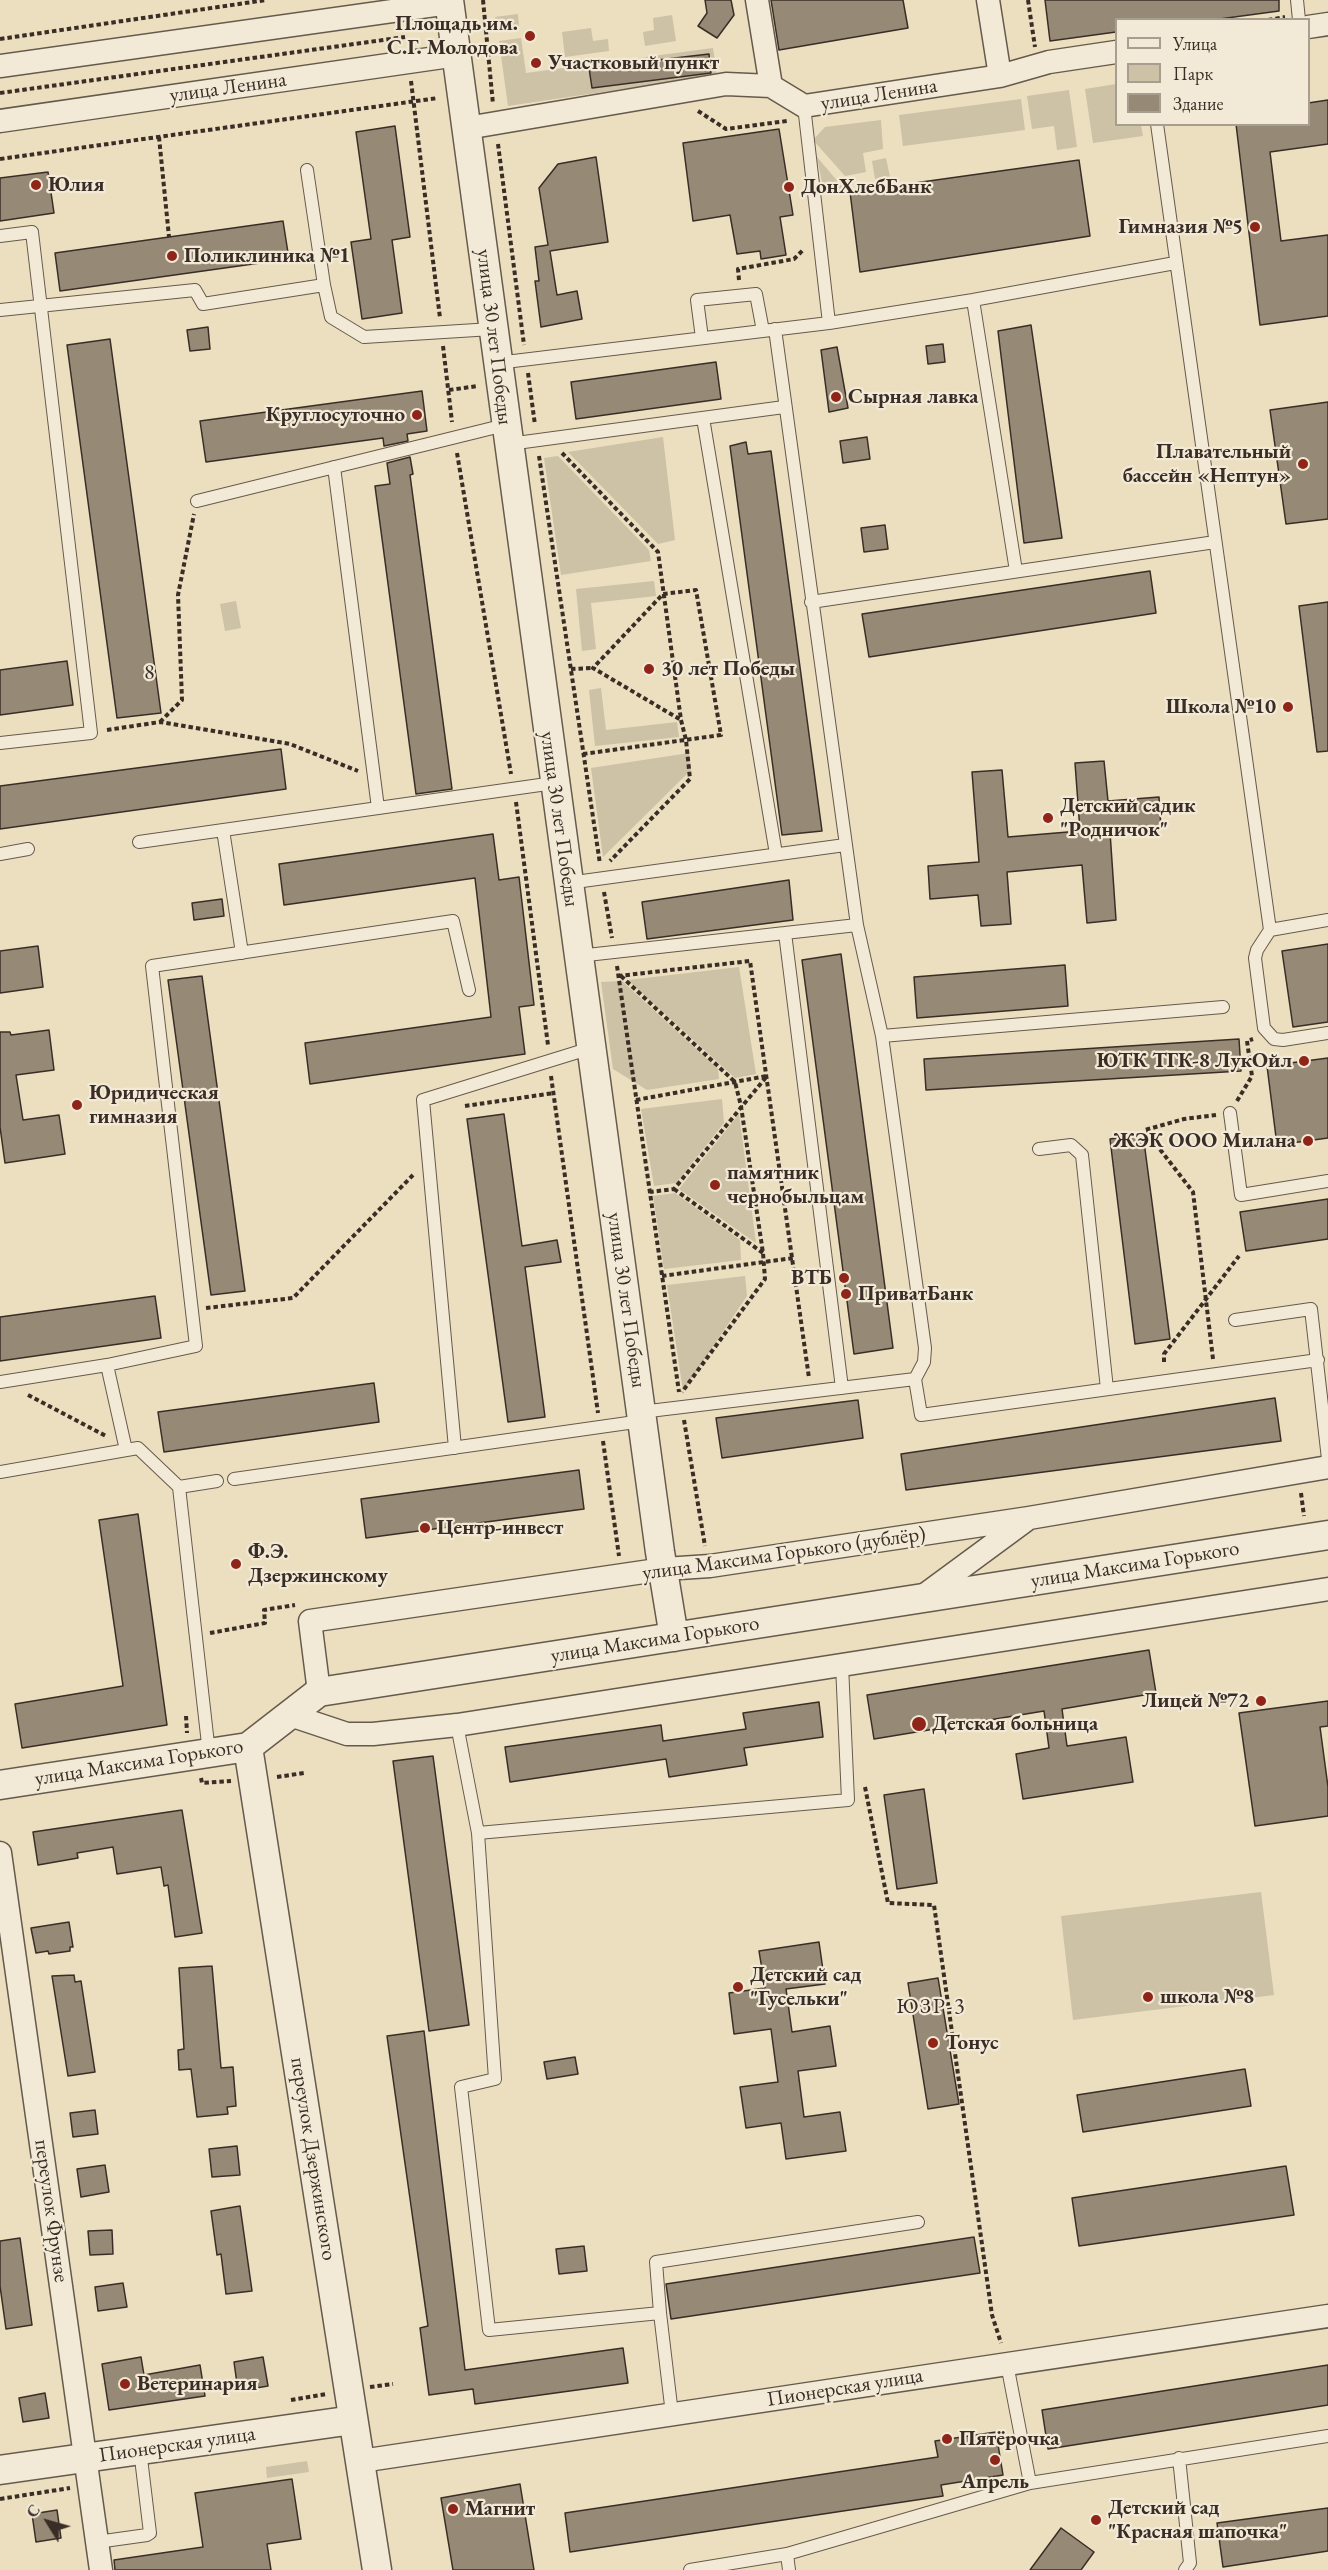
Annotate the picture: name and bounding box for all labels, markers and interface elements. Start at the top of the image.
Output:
place label: Площадь им. С.Г. Молодова [387,11,518,61]
legend [1115,18,1310,126]
marker: Площадь им. С.Г. Молодова [523,29,537,43]
text: Улица [1173,32,1217,55]
place label: Участковый пункт [548,50,719,76]
marker: Участковый пункт [529,56,543,70]
text: Парк [1173,62,1213,85]
street label: улица Ленина [168,67,288,109]
street label: улица Ленина [819,73,939,117]
text: Здание [1173,92,1223,115]
place label: Юлия [48,172,104,198]
place label: ДонХлебБанк [801,174,932,200]
marker: Юлия [29,178,43,192]
marker: ДонХлебБанк [782,180,796,194]
place label: Гимназия №5 [1118,214,1243,240]
marker: Гимназия №5 [1248,220,1262,234]
place label: Поликлиника №1 [184,243,350,269]
street label: улица 30 лет Победы [471,248,517,426]
marker: Поликлиника №1 [165,249,179,263]
place label: Сырная лавка [848,384,979,410]
marker: Сырная лавка [829,390,843,404]
place label: Круглосуточно [266,402,405,428]
marker: Круглосуточно [410,408,424,422]
place label: Плавательный бассейн «Нептун» [1122,439,1291,489]
marker: Плавательный бассейн «Нептун» [1296,457,1310,471]
place label: 30 лет Победы [661,656,795,682]
district label: 8 [144,660,156,686]
marker: 30 лет Победы [642,662,656,676]
place label: Школа №10 [1166,694,1276,720]
marker: Школа №10 [1281,700,1295,714]
street label: улица 30 лет Победы [534,730,584,908]
place label: Детский садик "Родничок" [1060,793,1196,843]
marker: Детский садик "Родничок" [1041,811,1055,825]
place label: ЮТК ТГК-8 ЛукОйл [1097,1048,1292,1074]
marker: ЮТК ТГК-8 ЛукОйл [1297,1054,1311,1068]
place label: Юридическая гимназия [89,1080,219,1130]
marker: Юридическая гимназия [70,1098,84,1112]
place label: ЖЭК ООО Милана [1113,1128,1296,1154]
marker: ЖЭК ООО Милана [1301,1134,1315,1148]
place label: памятник чернобыльцам [727,1160,864,1210]
marker: памятник чернобыльцам [708,1178,722,1192]
street label: улица 30 лет Победы [601,1211,651,1389]
place label: ВТБ [791,1265,832,1291]
marker: ВТБ [837,1271,851,1285]
place label: ПриватБанк [858,1281,973,1307]
marker: ПриватБанк [839,1287,853,1301]
place label: Центр-инвест [437,1515,563,1541]
marker: Центр-инвест [418,1521,432,1535]
street label: улица Максима Горького (дублёр) [641,1522,927,1586]
street label: улица Максима Горького [1029,1536,1241,1594]
place label: Ф.Э. Дзержинскому [248,1539,388,1589]
marker: Ф.Э. Дзержинскому [229,1557,243,1571]
street label: улица Максима Горького [549,1611,761,1669]
place label: Лицей №72 [1142,1688,1249,1714]
marker: Лицей №72 [1254,1694,1268,1708]
place label: Детская больница [932,1711,1098,1737]
marker: Детская больница [910,1715,928,1733]
street label: улица Максима Горького [33,1734,245,1792]
place label: Детский сад "Гусельки" [750,1962,862,2012]
marker: Детский сад "Гусельки" [731,1980,745,1994]
place label: школа №8 [1160,1984,1254,2010]
marker: школа №8 [1141,1990,1155,2004]
district label: ЮЗР-3 [896,1994,966,2020]
place label: Тонус [945,2030,999,2056]
marker: Тонус [926,2036,940,2050]
street label: переулок Дзержинского [284,2056,342,2262]
street label: переулок Фрунзе [29,2138,73,2284]
street label: Пионерская улица [765,2363,925,2413]
place label: Ветеринария [137,2371,257,2397]
marker: Ветеринария [118,2377,132,2391]
street label: Пионерская улица [97,2422,257,2468]
place label: Пятёрочка [959,2426,1060,2452]
marker: Пятёрочка [940,2432,954,2446]
marker: Апрель [988,2453,1002,2467]
place label: Апрель [961,2469,1029,2495]
north arrow [18,2492,78,2552]
place label: Детский сад "Красная шапочка" [1108,2495,1287,2545]
place label: Магнит [465,2496,535,2522]
text: С [21,2500,45,2522]
marker: Магнит [446,2502,460,2516]
marker: Детский сад "Красная шапочка" [1089,2513,1103,2527]

